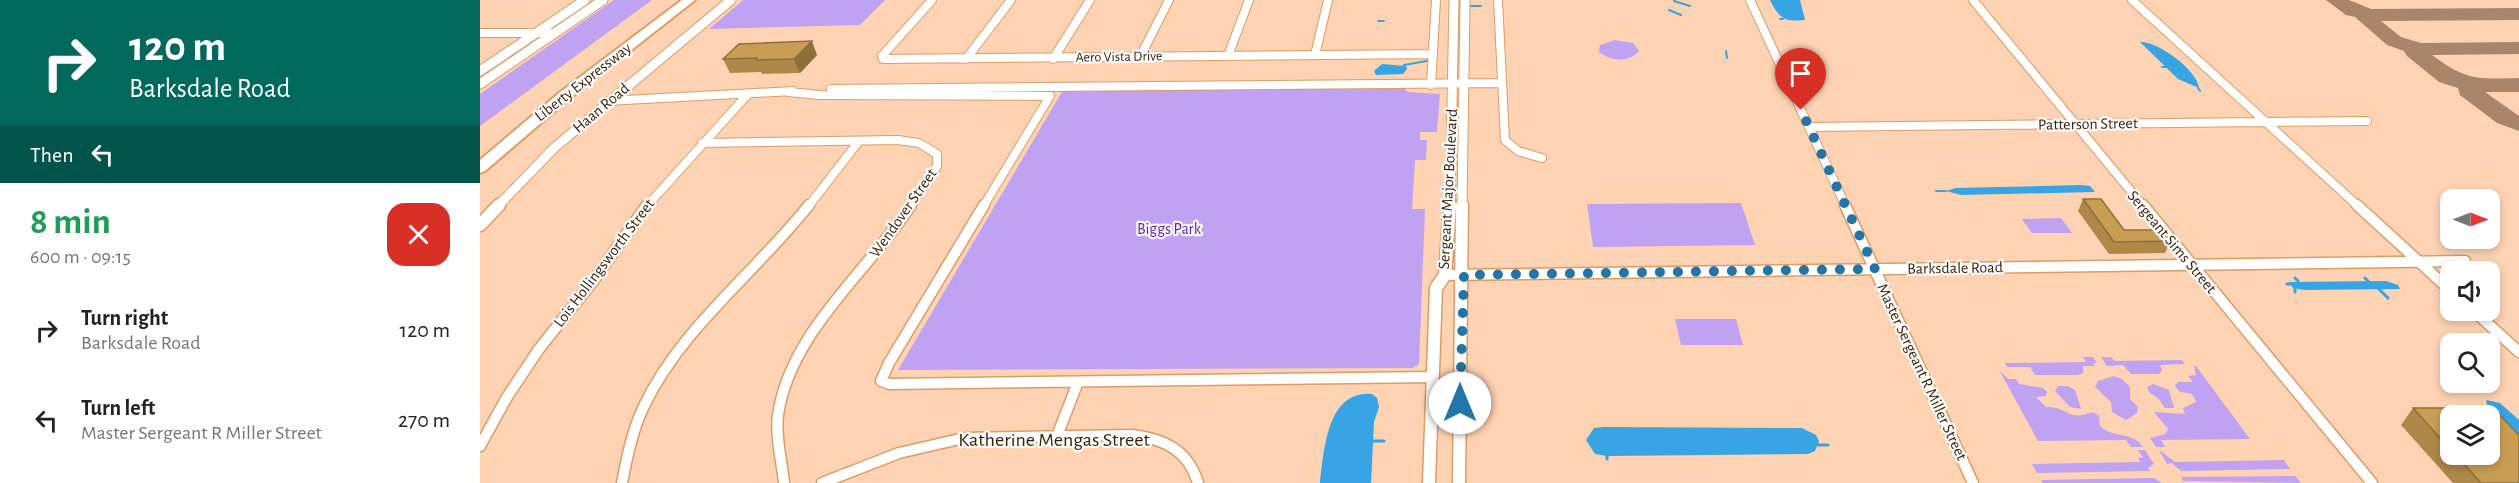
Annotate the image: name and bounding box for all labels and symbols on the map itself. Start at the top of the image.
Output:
street label: Liberty Expressway [532,39,635,125]
pin [1775,48,1826,110]
street label: Aero Vista Drive [1075,49,1163,65]
street label: Haan Road [570,80,632,136]
street label: Sergeant Major Boulevard [1436,108,1461,270]
street label: Patterson Street [2038,115,2138,133]
street label: Wendover Street [866,166,940,260]
street label: Sergeant Sims Street [2125,188,2219,296]
north arrow [2440,189,2500,249]
street label: Lois Hollingsworth Street [551,196,657,330]
park label: Biggs Park [1137,221,1202,237]
street label: Barksdale Road [1907,259,2003,277]
street label: Master Sergeant R Miller Street [1874,281,1970,463]
position arrow [1428,371,1492,435]
street label: Katherine Mengas Street [958,430,1150,450]

